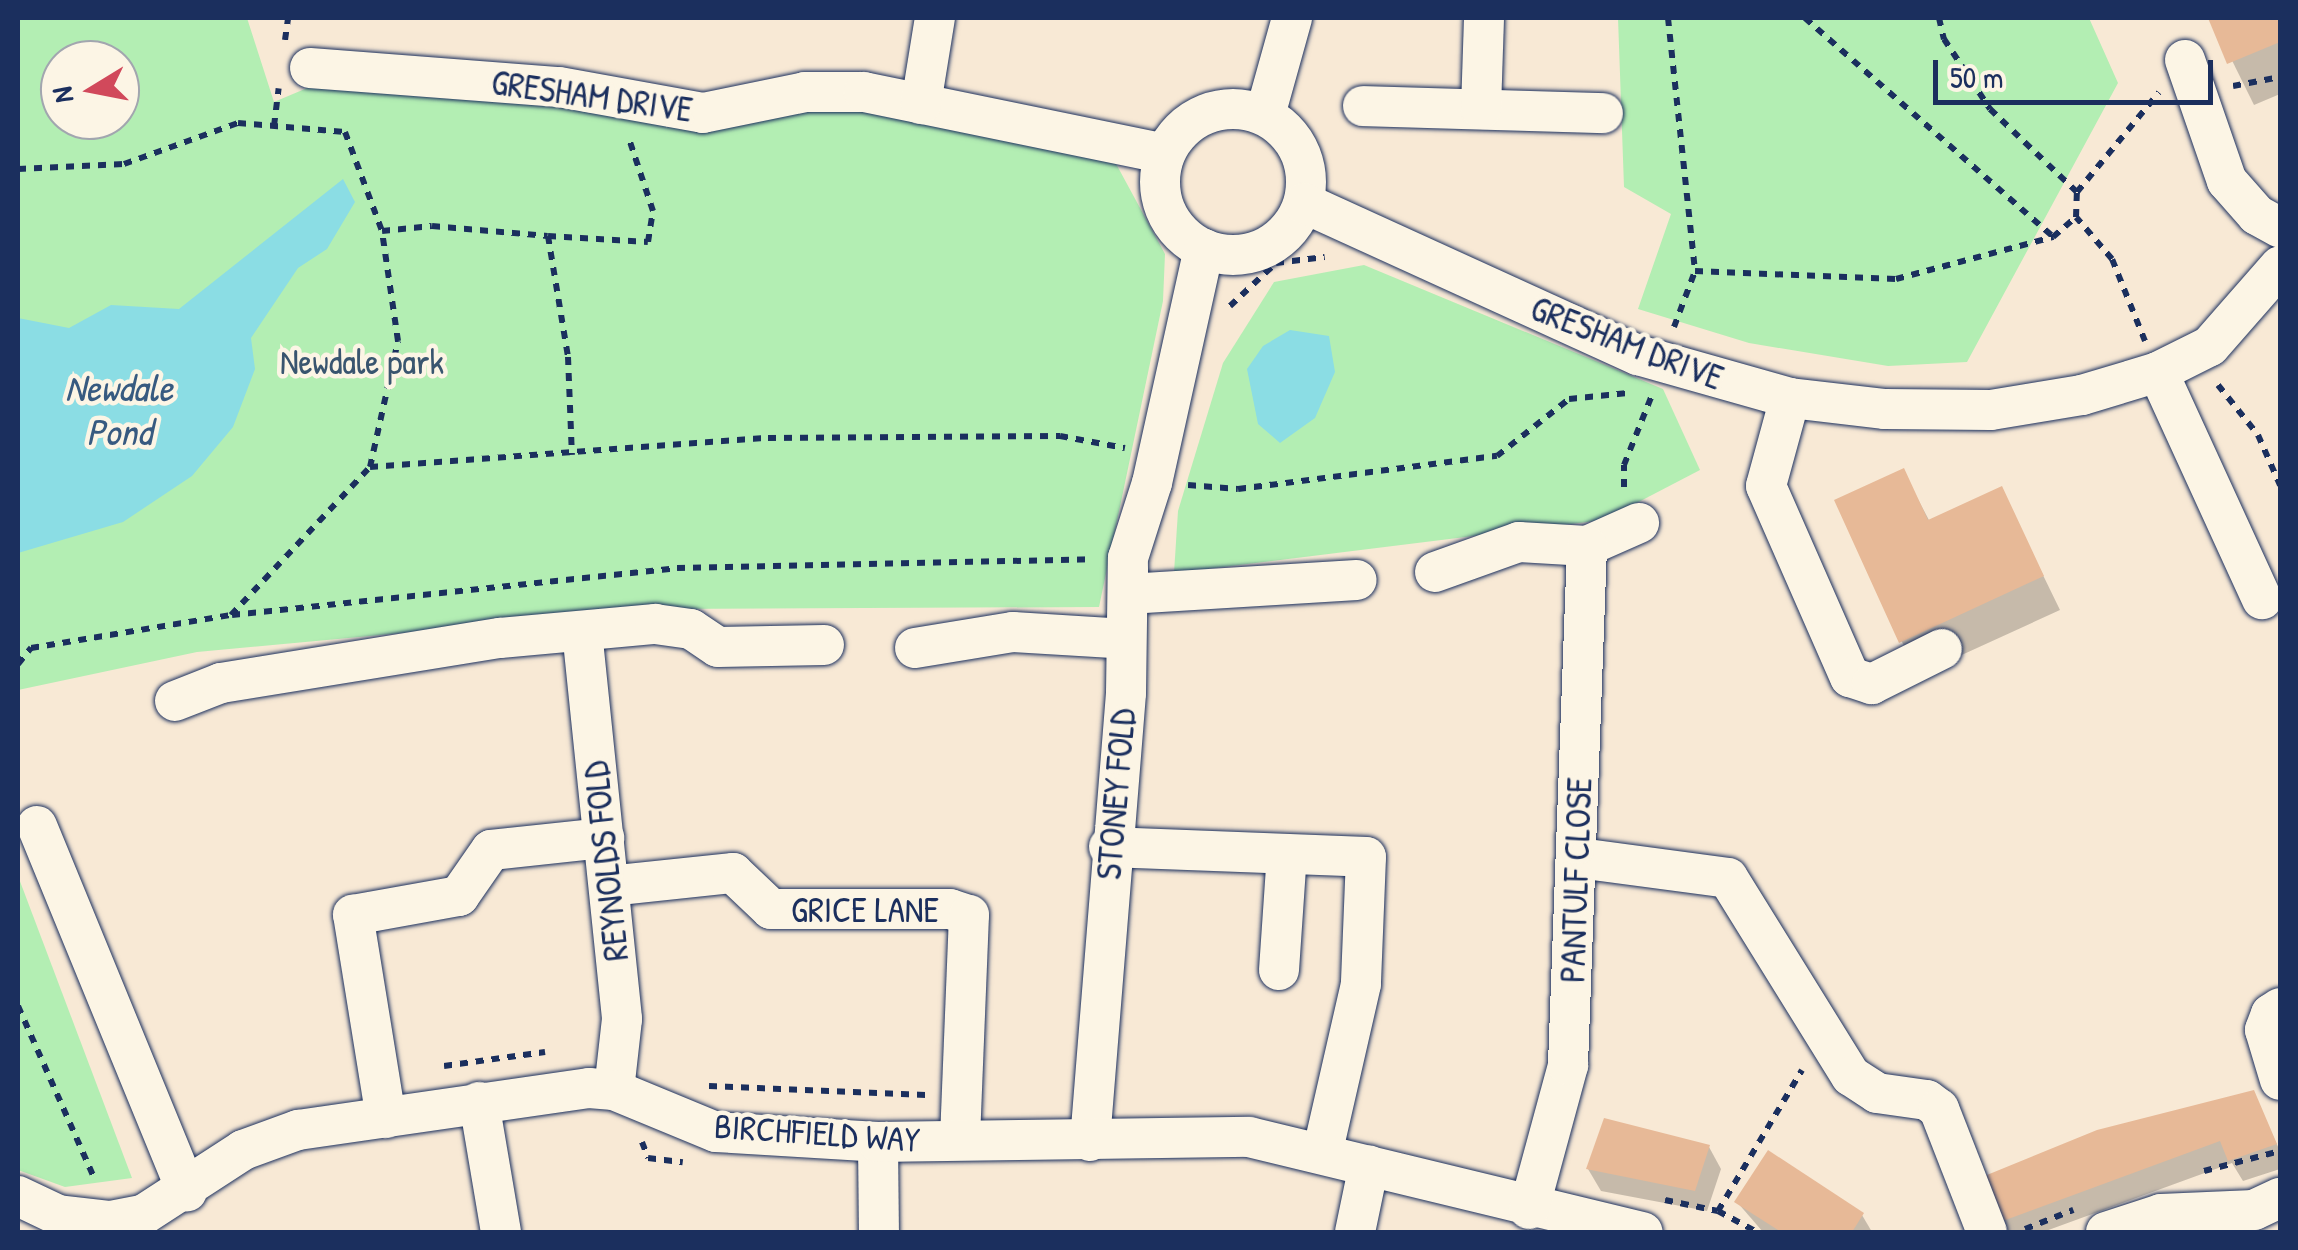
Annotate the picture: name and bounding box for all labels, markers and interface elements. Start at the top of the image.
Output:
north arrow [40,40,140,140]
scale bar [1938,40,2218,102]
text: 50 m [1950,57,2003,97]
street label: GRESHAM DRIVE [489,61,695,131]
text: N [42,84,82,106]
street label: GRESHAM DRIVE [1525,287,1729,399]
park label: Newdale park [280,341,444,383]
water label: Newdale Pond [65,365,173,454]
street label: STONEY FOLD [1088,707,1144,881]
street label: REYNOLDS FOLD [575,759,637,963]
street label: PANTULF CLOSE [1551,777,1601,983]
street label: GRICE LANE [791,889,939,931]
street label: BIRCHFIELD WAY [713,1105,921,1161]

